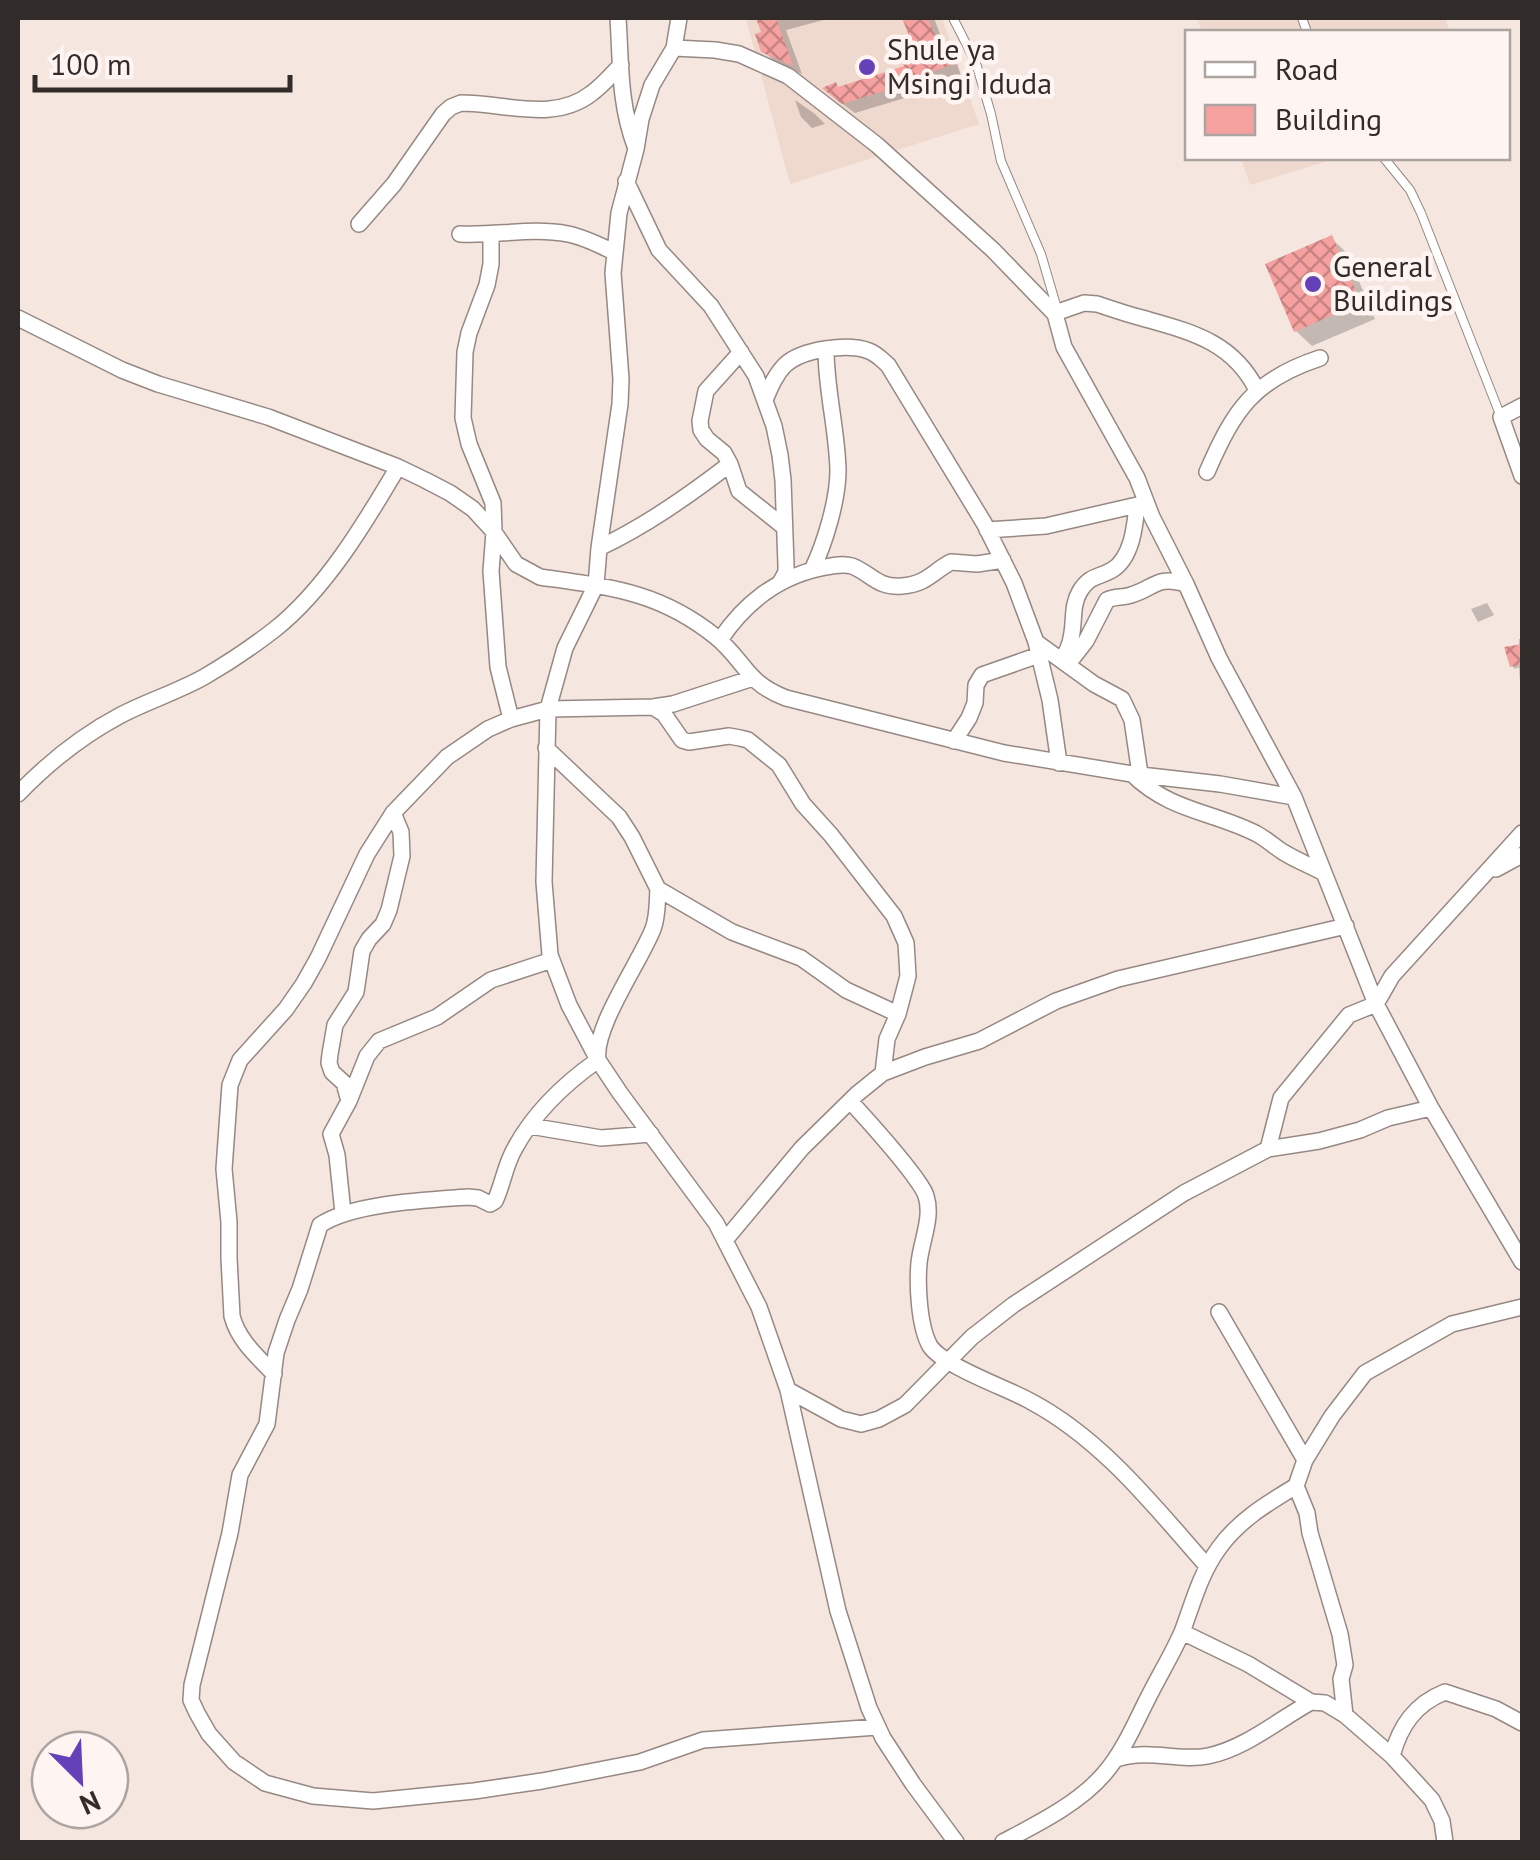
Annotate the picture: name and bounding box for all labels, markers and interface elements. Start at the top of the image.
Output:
place label: Shule ya Msingi Iduda [887,29,1052,102]
scale bar [35,30,290,92]
legend [1185,30,1510,160]
text: 100 m [50,44,131,83]
text: Road [1275,49,1339,88]
marker: Shule ya Msingi Iduda [856,56,878,78]
text: Building [1275,99,1382,138]
place label: General Buildings [1333,246,1453,319]
marker: General Buildings [1302,273,1324,295]
north arrow [30,1730,130,1830]
text: N [74,1783,106,1824]

